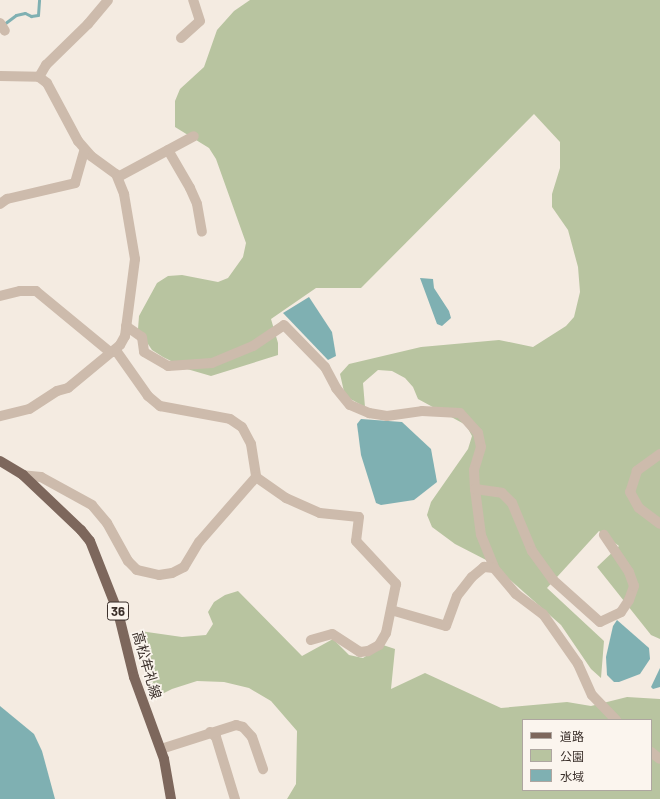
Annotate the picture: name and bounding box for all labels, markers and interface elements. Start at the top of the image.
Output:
road number: 36 [106,600,130,622]
street label: 高松牟礼線 [129,629,165,701]
legend [522,719,652,791]
text: 道路 [560,729,584,743]
text: 公園 [560,749,584,763]
text: 水域 [560,769,584,783]

